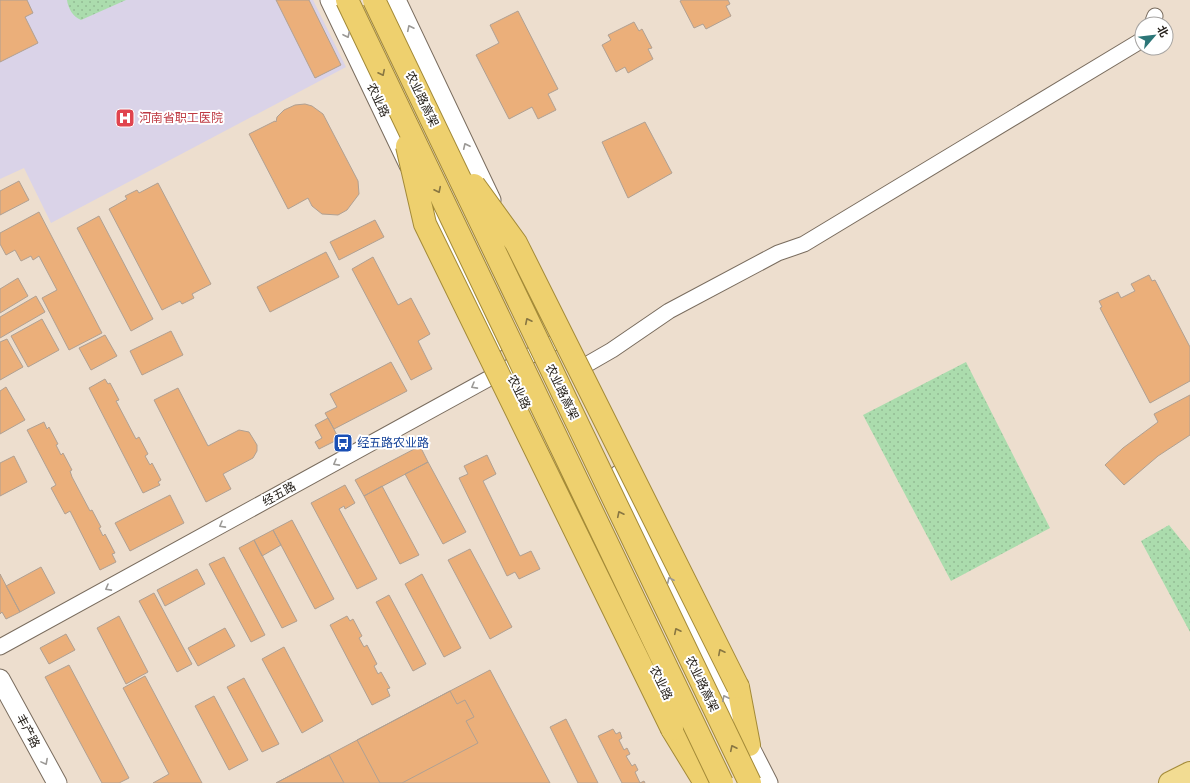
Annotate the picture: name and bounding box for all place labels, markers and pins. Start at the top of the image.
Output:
hospital icon: 河南省职工医院 [114,107,136,129]
place label: 河南省职工医院 [139,109,223,126]
bus stop icon: 经五路农业路 [332,432,354,454]
place label: 经五路农业路 [357,434,429,451]

